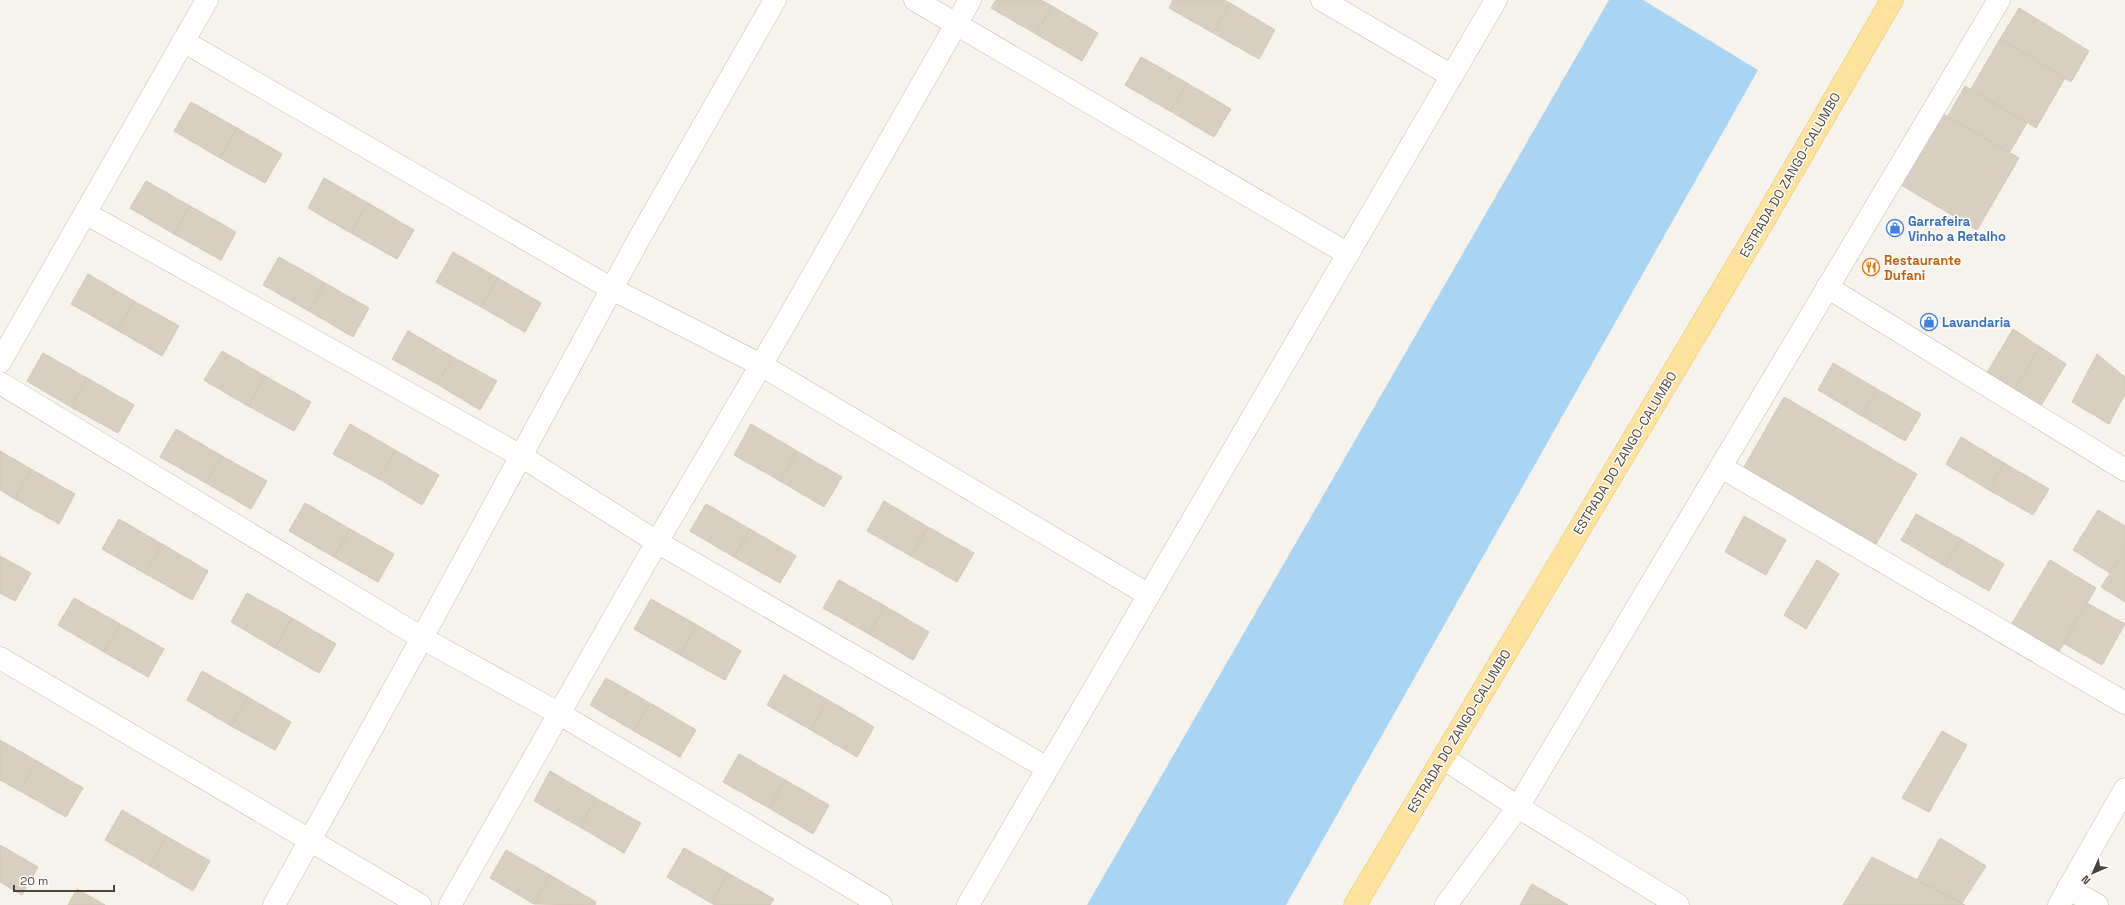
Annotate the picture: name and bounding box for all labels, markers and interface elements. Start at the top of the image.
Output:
street label: ESTRADA DO ZANGO-CALUMBO [1736,90,1844,260]
place label: Garrafeira Vinho a Retalho [1908,213,2006,245]
shop icon: Garrafeira Vinho a Retalho [1885,218,1905,238]
place label: Restaurante Dufani [1884,252,1961,284]
restaurant icon: Restaurante Dufani [1861,257,1881,277]
shop icon: Lavandaria [1919,312,1939,332]
place label: Lavandaria [1942,314,2011,331]
street label: ESTRADA DO ZANGO-CALUMBO [1569,368,1681,538]
street label: ESTRADA DO ZANGO-CALUMBO [1403,646,1515,816]
north arrow [2073,853,2113,893]
scale bar [14,867,114,893]
text: 20 m [20,873,48,889]
text: N [2078,873,2093,888]

